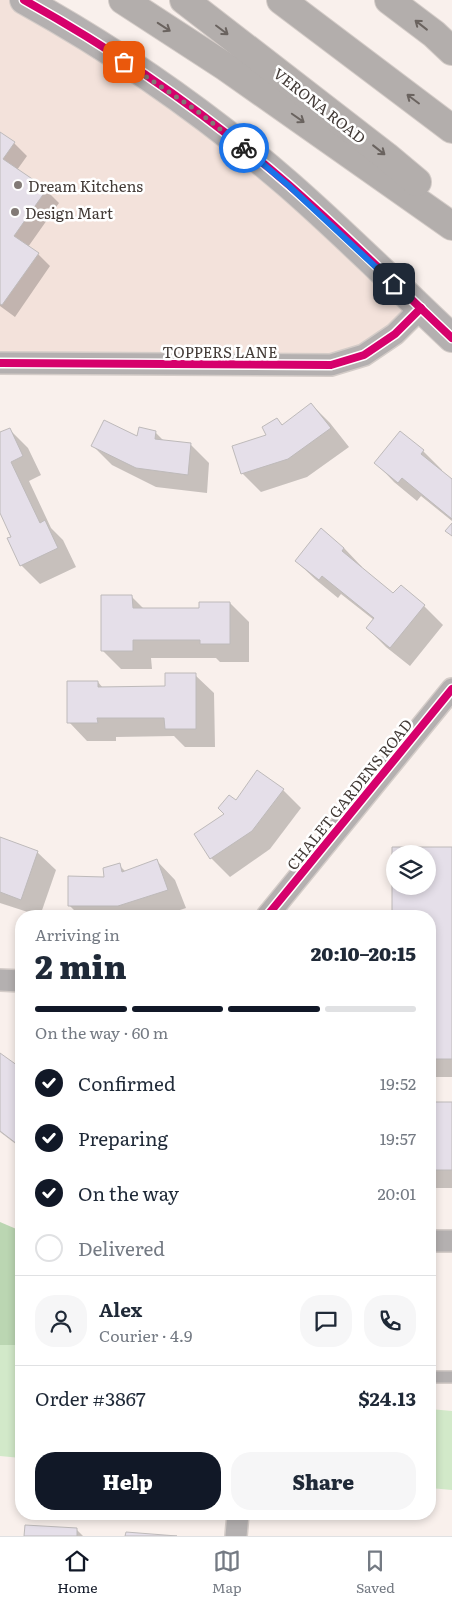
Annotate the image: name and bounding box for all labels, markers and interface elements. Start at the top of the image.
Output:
one-way arrow [415,19,428,30]
one-way arrow [156,22,170,32]
one-way arrow [215,24,228,35]
pin [103,41,145,83]
icon: bag [110,48,138,76]
street label: VERONA ROAD [269,62,371,148]
one-way arrow [407,94,420,105]
one-way arrow [291,113,305,123]
courier [219,123,269,173]
icon: bike [230,134,258,162]
one-way arrow [372,145,386,155]
place label: Dream Kitchens [28,174,143,197]
marker: Dream Kitchens [12,179,24,191]
place label: Design Mart [25,201,113,224]
marker: Design Mart [9,206,21,218]
pin [373,263,415,305]
icon: home [380,270,408,298]
street label: TOPPERS LANE [162,340,278,363]
street label: CHALET GARDENS ROAD [281,713,417,875]
map controls [386,845,436,895]
button: layers [386,845,436,895]
text: Arriving in [35,922,120,946]
text: 20:10–20:15 [311,939,416,967]
text: 2 min [35,941,127,989]
text: On the way · 60 m [35,1020,168,1044]
icon: check [35,1069,63,1097]
text: Confirmed [78,1069,176,1097]
text: 19:52 [380,1071,416,1095]
icon: check [35,1124,63,1152]
text: Preparing [78,1124,168,1152]
text: 19:57 [380,1126,416,1150]
icon: check [35,1179,63,1207]
text: On the way [78,1179,179,1207]
text: 20:01 [378,1181,416,1205]
text: Delivered [78,1234,165,1262]
button: person [35,1295,87,1347]
text: Alex [99,1295,142,1323]
button: chat [300,1295,352,1347]
button: phone [364,1295,416,1347]
text: Courier · 4.9 [99,1323,192,1347]
text: Order #3867 [35,1384,146,1412]
text: $24.13 [358,1384,416,1412]
button: Help [35,1452,221,1510]
button: Share [231,1452,416,1510]
tab: Home [57,1547,98,1597]
tab: Map [212,1547,242,1597]
tab: Saved [356,1547,395,1597]

